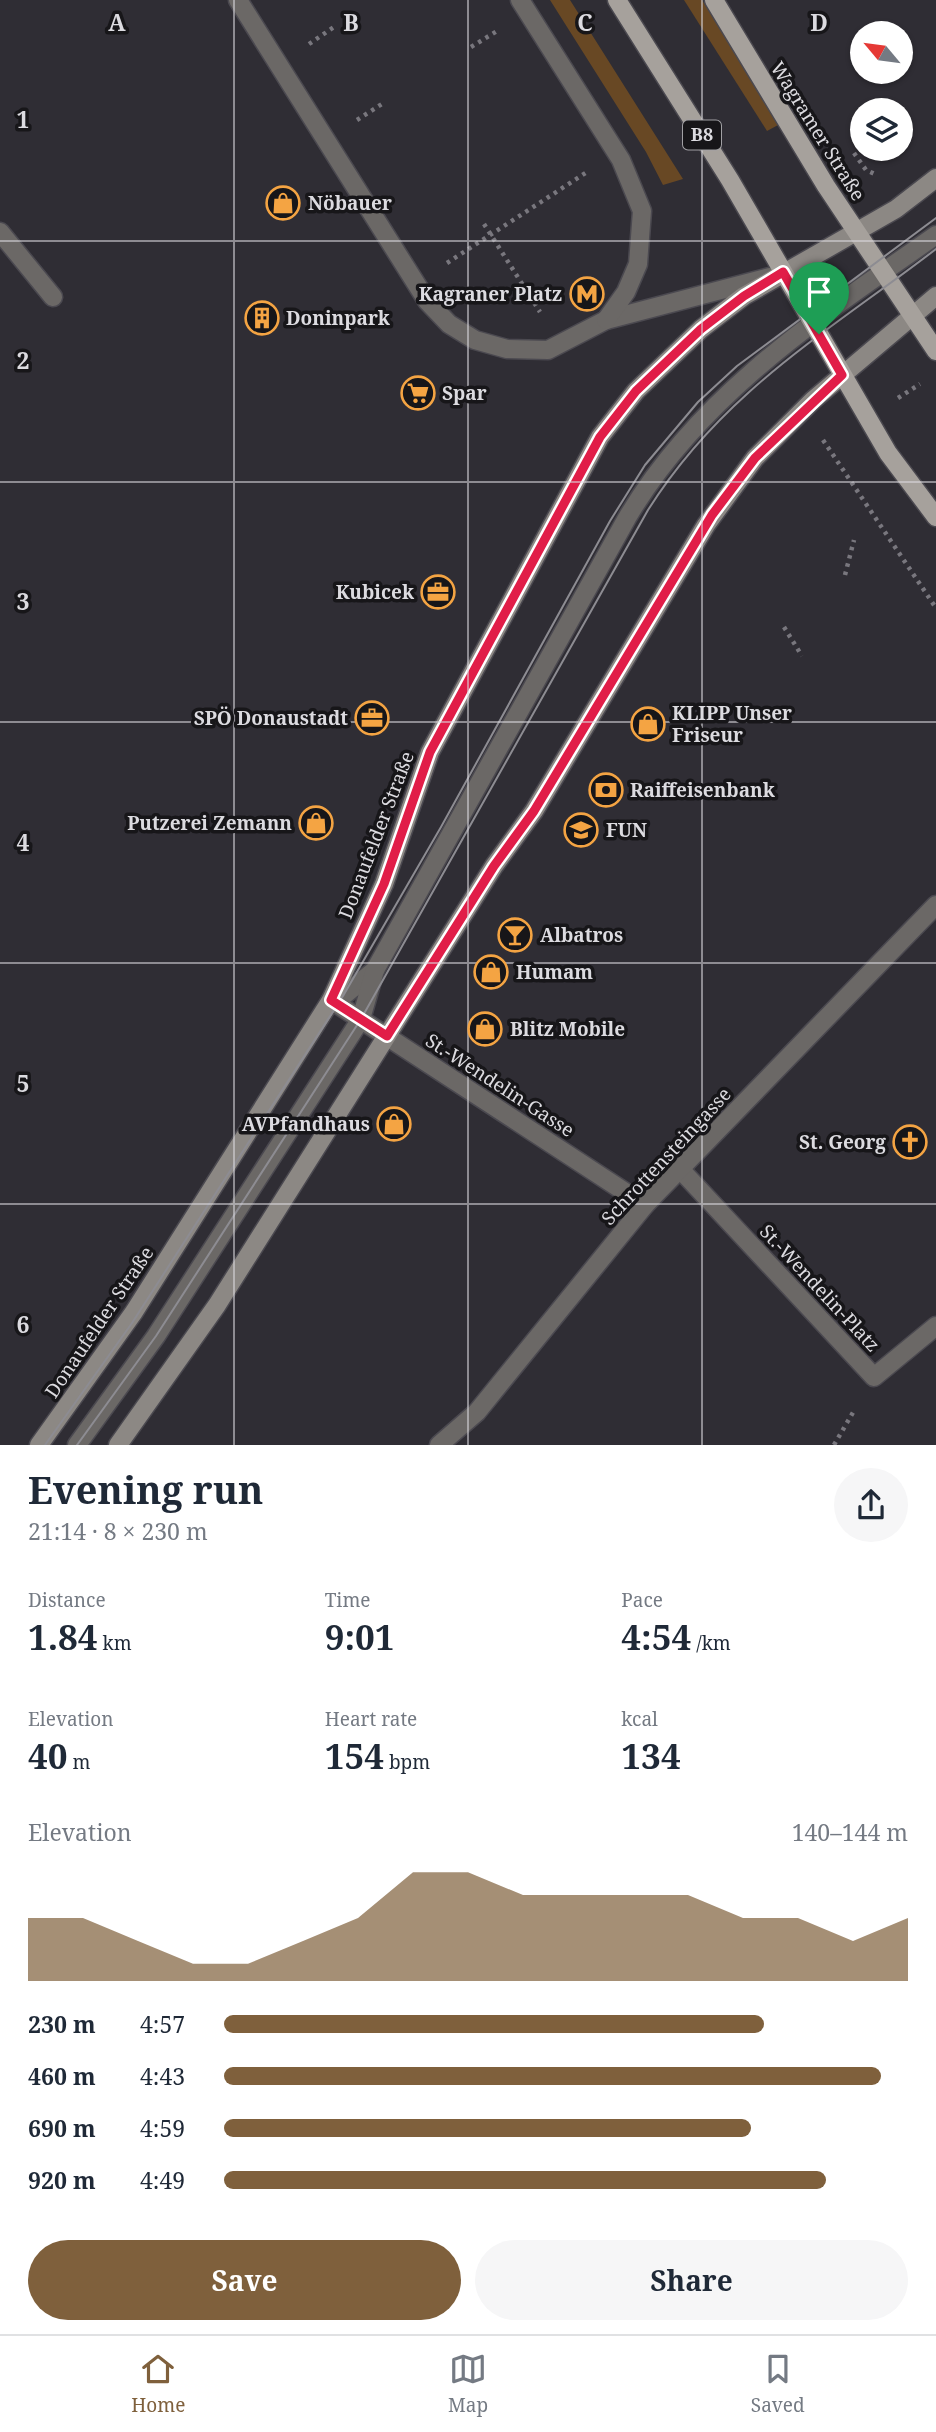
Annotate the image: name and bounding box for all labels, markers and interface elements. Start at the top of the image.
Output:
text: A [108,6,126,38]
text: B [343,6,359,38]
text: C [577,6,593,38]
text: D [810,6,828,38]
north arrow [850,21,914,84]
map controls [850,21,913,161]
street label: Wagramer Straße [765,56,871,206]
button: layers [850,98,913,161]
text: 1 [17,103,30,135]
road number: B8 [683,120,721,150]
shop icon: Nöbauer [264,184,302,222]
place label: Nöbauer [308,190,392,216]
pin [789,262,849,334]
icon: arrive [800,273,838,311]
metro station icon: Kagraner Platz [568,275,606,313]
place label: Kagraner Platz [419,281,562,307]
building icon: Doninpark [243,299,281,337]
place label: Doninpark [286,305,391,331]
text: 2 [17,344,30,376]
supermarket icon: Spar [399,374,437,412]
place label: Spar [442,380,487,406]
office icon: Kubicek [419,573,457,611]
place label: Kubicek [336,579,415,605]
text: 3 [17,585,30,617]
office icon: SPÖ Donaustadt [353,699,391,737]
place label: KLIPP Unser Friseur [672,700,792,748]
place label: SPÖ Donaustadt [194,705,348,731]
shop icon: KLIPP Unser Friseur [629,705,667,743]
street label: Donaufelder Straße [332,748,420,922]
bank icon: Raiffeisenbank [587,771,625,809]
place label: Raiffeisenbank [630,777,776,803]
shop icon: Putzerei Zemann [297,804,335,842]
place label: Putzerei Zemann [127,810,292,836]
school or university icon: FUN [562,811,600,849]
place label: FUN [606,817,647,843]
text: 4 [17,826,30,858]
bar icon: Albatros [496,916,534,954]
place label: Albatros [540,922,623,948]
shop icon: Humam [472,953,510,991]
place label: Humam [516,959,593,985]
shop icon: Blitz Mobile [466,1010,504,1048]
place label: Blitz Mobile [510,1016,625,1042]
street label: St.-Wendelin-Gasse [421,1027,579,1143]
text: 5 [17,1067,30,1099]
street label: Schrottensteingasse [595,1082,737,1230]
shop icon: AVPfandhaus [375,1105,413,1143]
place label: AVPfandhaus [242,1111,370,1137]
church icon: St. Georg [891,1123,929,1161]
place label: St. Georg [799,1129,886,1155]
street label: St.-Wendelin-Platz [754,1219,886,1357]
street label: Donaufelder Straße [39,1241,159,1403]
text: 6 [17,1308,30,1340]
text: Evening run [28,1463,263,1515]
button: share [834,1468,908,1542]
text: 21:14 · 8 × 230 m [28,1515,208,1547]
text: Distance [28,1587,106,1613]
text: Time [325,1587,371,1613]
text: Pace [621,1587,663,1613]
text: 1.84 [28,1613,98,1660]
text: 9:01 [325,1613,395,1660]
text: 4:54 [621,1613,691,1660]
text: km [98,1630,132,1656]
text: /km [691,1630,731,1656]
text: Elevation [28,1706,114,1732]
text: Heart rate [325,1706,417,1732]
text: kcal [621,1706,658,1732]
text: 40 [28,1732,68,1779]
text: 154 [325,1732,384,1779]
text: 134 [621,1732,681,1779]
text: m [68,1749,90,1775]
text: bpm [384,1749,430,1775]
text: Elevation [28,1816,132,1848]
text: 140–144 m [792,1816,908,1848]
text: 230 m [28,2008,96,2040]
text: 4:57 [140,2008,185,2040]
text: 460 m [28,2060,96,2092]
text: 4:43 [140,2060,185,2092]
text: 690 m [28,2112,96,2144]
text: 4:59 [140,2112,185,2144]
text: 920 m [28,2164,96,2196]
text: 4:49 [140,2164,185,2196]
button: Save [28,2240,461,2320]
button: Share [475,2240,908,2320]
tab: Home [131,2350,185,2418]
tab: Map [448,2350,488,2418]
tab: Saved [751,2350,805,2418]

